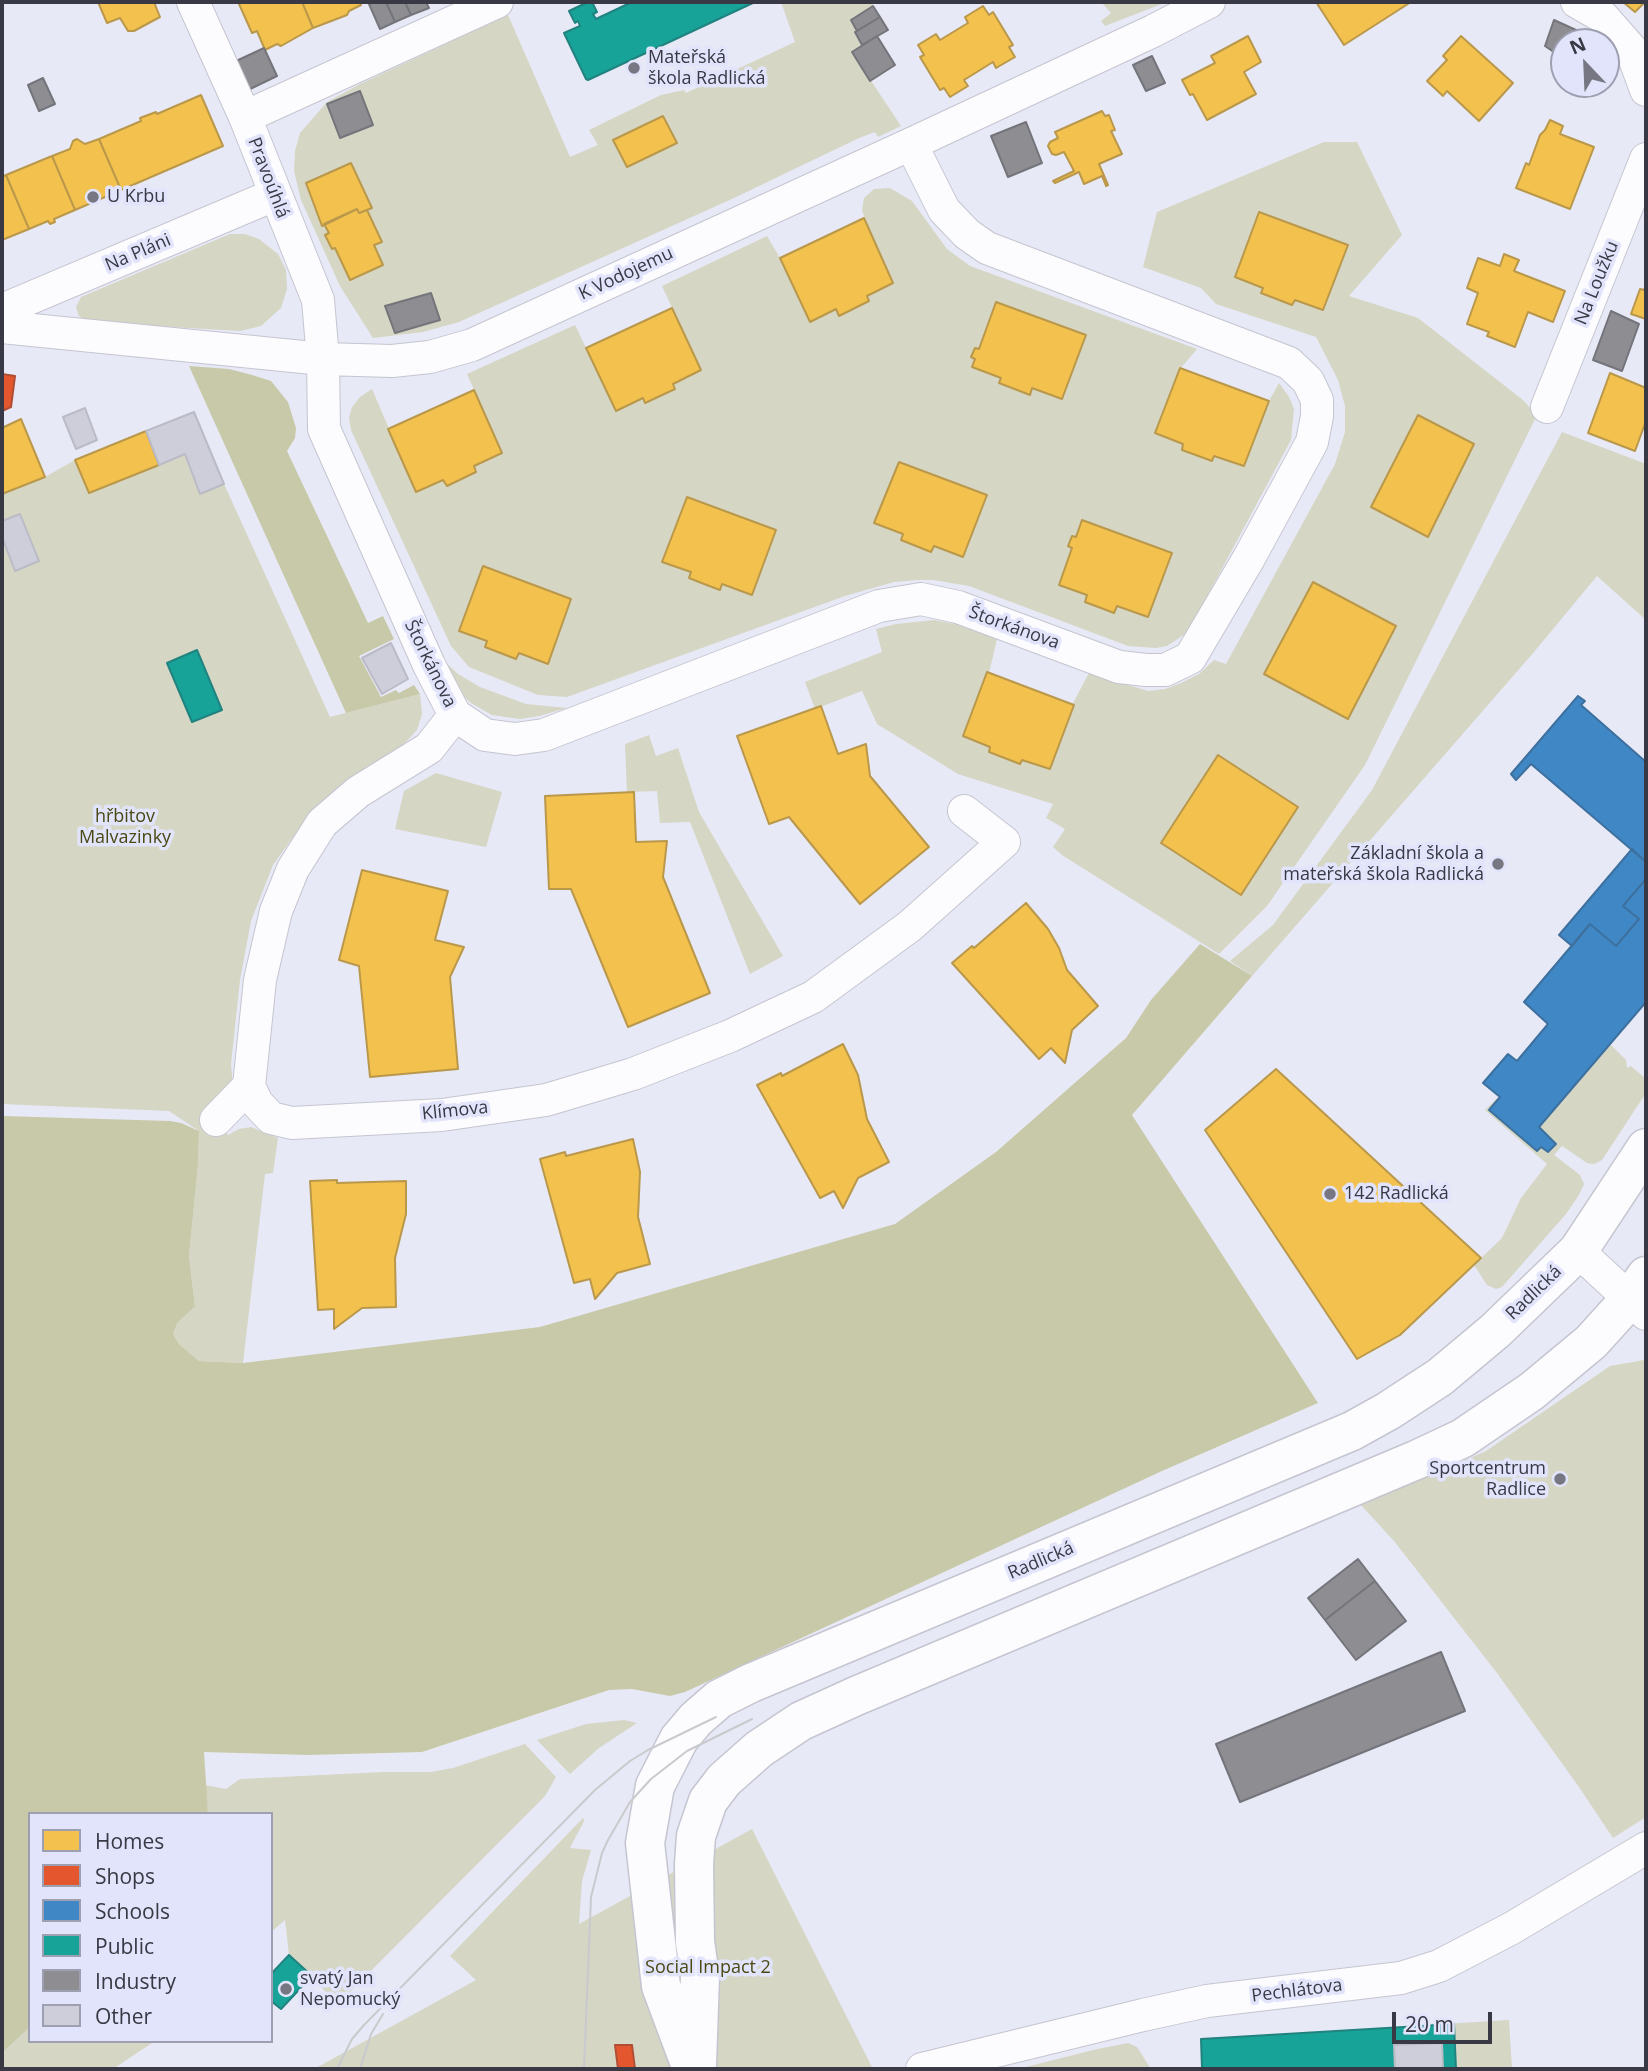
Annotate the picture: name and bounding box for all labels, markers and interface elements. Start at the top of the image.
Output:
north arrow [1550,28,1620,98]
text: N [1565,31,1590,60]
place label: Mateřská škola Radlická [648,47,765,90]
marker: Mateřská škola Radlická [626,60,642,76]
street label: Pravoúhlá [243,135,293,221]
place label: U Krbu [107,186,165,208]
marker: U Krbu [85,189,101,205]
street label: Na Pláni [102,230,174,276]
street label: Na Loužku [1570,238,1624,328]
street label: K Vodojemu [575,243,677,305]
street label: Štorkánova [966,602,1062,654]
street label: Štorkánova [400,617,460,711]
park label: hřbitov Malvazinky [79,806,171,848]
place label: Základní škola a mateřská škola Radlická [1283,843,1484,886]
marker: Základní škola a mateřská škola Radlická [1490,856,1506,872]
street label: Klímova [421,1097,489,1125]
place label: 142 Radlická [1344,1183,1449,1205]
marker: 142 Radlická [1322,1186,1338,1202]
street label: Radlická [1502,1261,1566,1325]
place label: Sportcentrum Radlice [1429,1458,1546,1500]
marker: Sportcentrum Radlice [1552,1471,1568,1487]
street label: Radlická [1005,1538,1077,1584]
legend [28,1812,273,2043]
text: Homes [95,1827,164,1855]
text: Shops [95,1862,155,1890]
text: Schools [95,1897,170,1925]
text: Public [95,1932,154,1960]
park label: Social Impact 2 [645,1957,771,1979]
text: Industry [95,1967,176,1995]
place label: svatý Jan Nepomucký [300,1968,400,2010]
street label: Pechlátova [1250,1975,1344,2007]
marker: svatý Jan Nepomucký [278,1981,294,1997]
scale bar [1396,1997,1496,2041]
text: Other [95,2002,152,2030]
text: 20 m [1405,2010,1454,2038]

